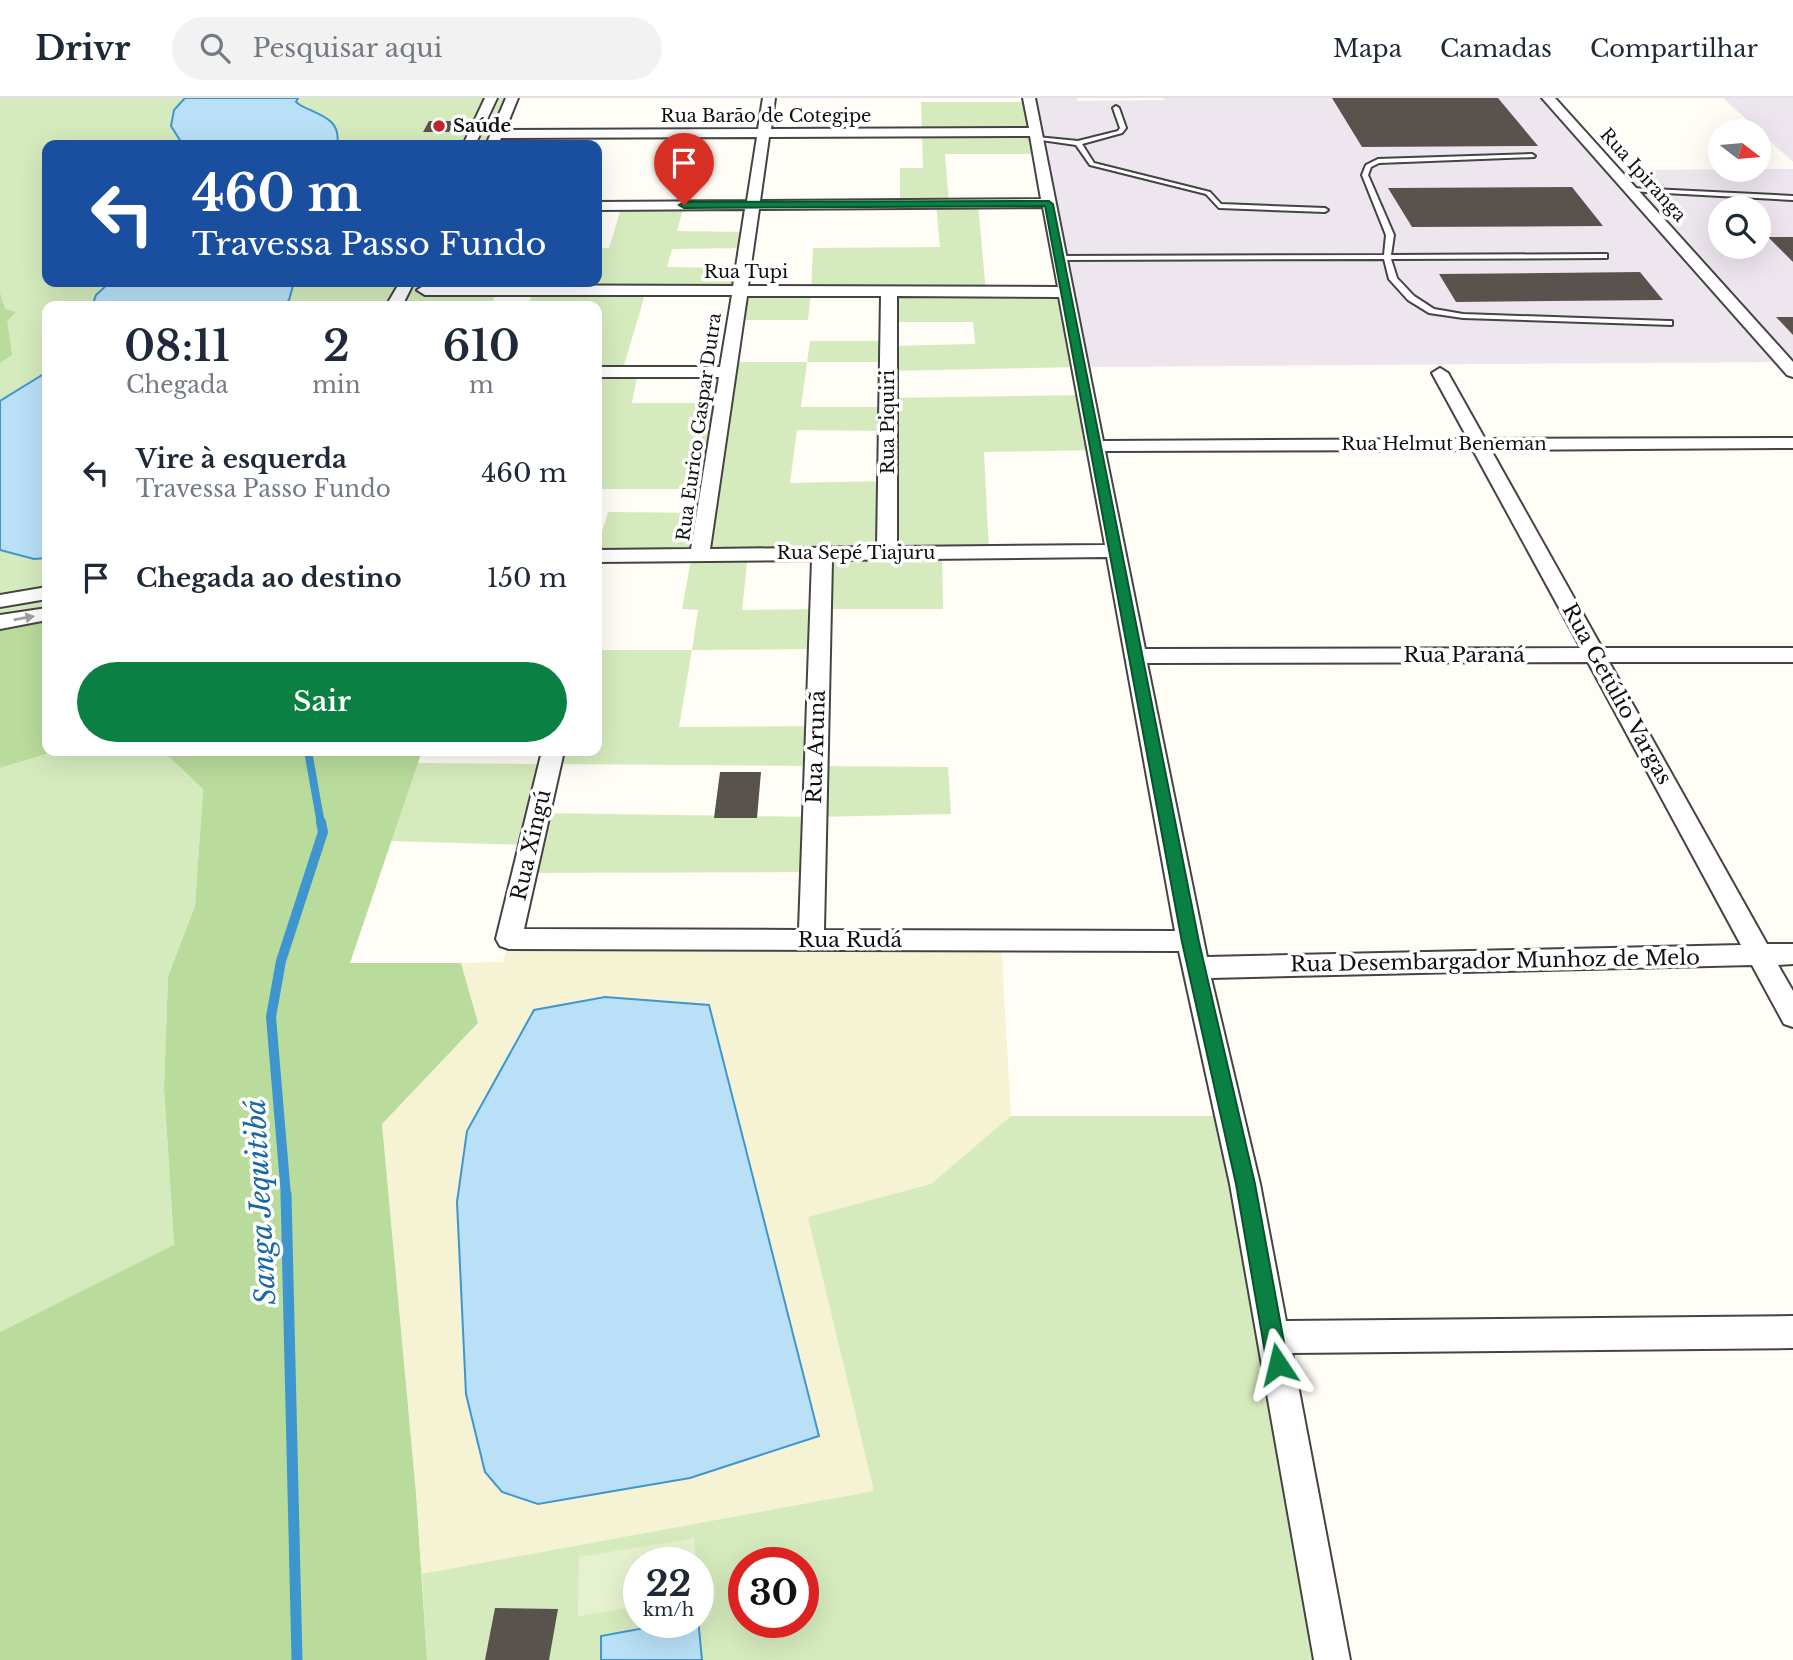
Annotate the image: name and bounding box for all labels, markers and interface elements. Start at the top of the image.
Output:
search box [172,17,662,80]
text: Drivr [35,28,130,69]
icon: search [196,29,234,67]
text: Pesquisar aqui [252,32,443,64]
text: Mapa [1333,34,1402,63]
text: Camadas [1440,34,1552,63]
text: Compartilhar [1590,34,1758,63]
street label: Rua Barão de Cotegipe [661,105,871,127]
place label: Saúde [453,115,511,137]
marker: Saúde [431,118,447,134]
north arrow [1708,119,1771,182]
map controls [1708,119,1771,259]
street label: Rua Ipiranga [1595,124,1691,226]
pin [654,133,714,205]
icon: arrive [665,144,703,182]
text: 460 m [192,163,362,224]
icon: left [77,168,168,259]
button: search [1708,196,1771,259]
text: Travessa Passo Fundo [192,224,546,264]
street label: Rua Tupi [704,261,788,283]
street label: Rua Eurico Gaspar Dutra [672,311,726,543]
text: 08:11 [124,320,230,372]
text: 2 [323,320,350,372]
text: 610 [443,320,520,372]
street label: Rua Piquiri [877,370,899,474]
text: Chegada [126,371,228,399]
text: min [312,371,361,399]
text: m [469,371,494,399]
street label: Rua Helmut Beneman [1341,433,1547,455]
text: Vire à esquerda [136,443,347,475]
icon: left [77,454,115,492]
text: 460 m [481,457,567,489]
text: Travessa Passo Fundo [136,475,391,503]
street label: Rua Sepé Tiajuru [777,542,935,564]
icon: arrive [77,559,115,597]
text: Chegada ao destino [136,562,402,594]
text: 150 m [487,562,567,594]
street label: Rua Getúlio Vargas [1556,599,1678,789]
one-way arrow [13,612,35,623]
street label: Rua Paraná [1403,642,1525,668]
button: Sair [77,662,567,742]
street label: Rua Arunã [801,689,831,804]
street label: Rua Xingú [506,787,556,903]
street label: Rua Rudá [798,927,903,953]
street label: Rua Desembargador Munhoz de Melo [1290,944,1700,978]
water label: Sanga Jequitibá [238,1098,283,1306]
position arrow [1241,1327,1315,1401]
speed limit sign: 30 [728,1547,819,1638]
text: 22 [646,1562,691,1605]
text: km/h [643,1599,694,1621]

